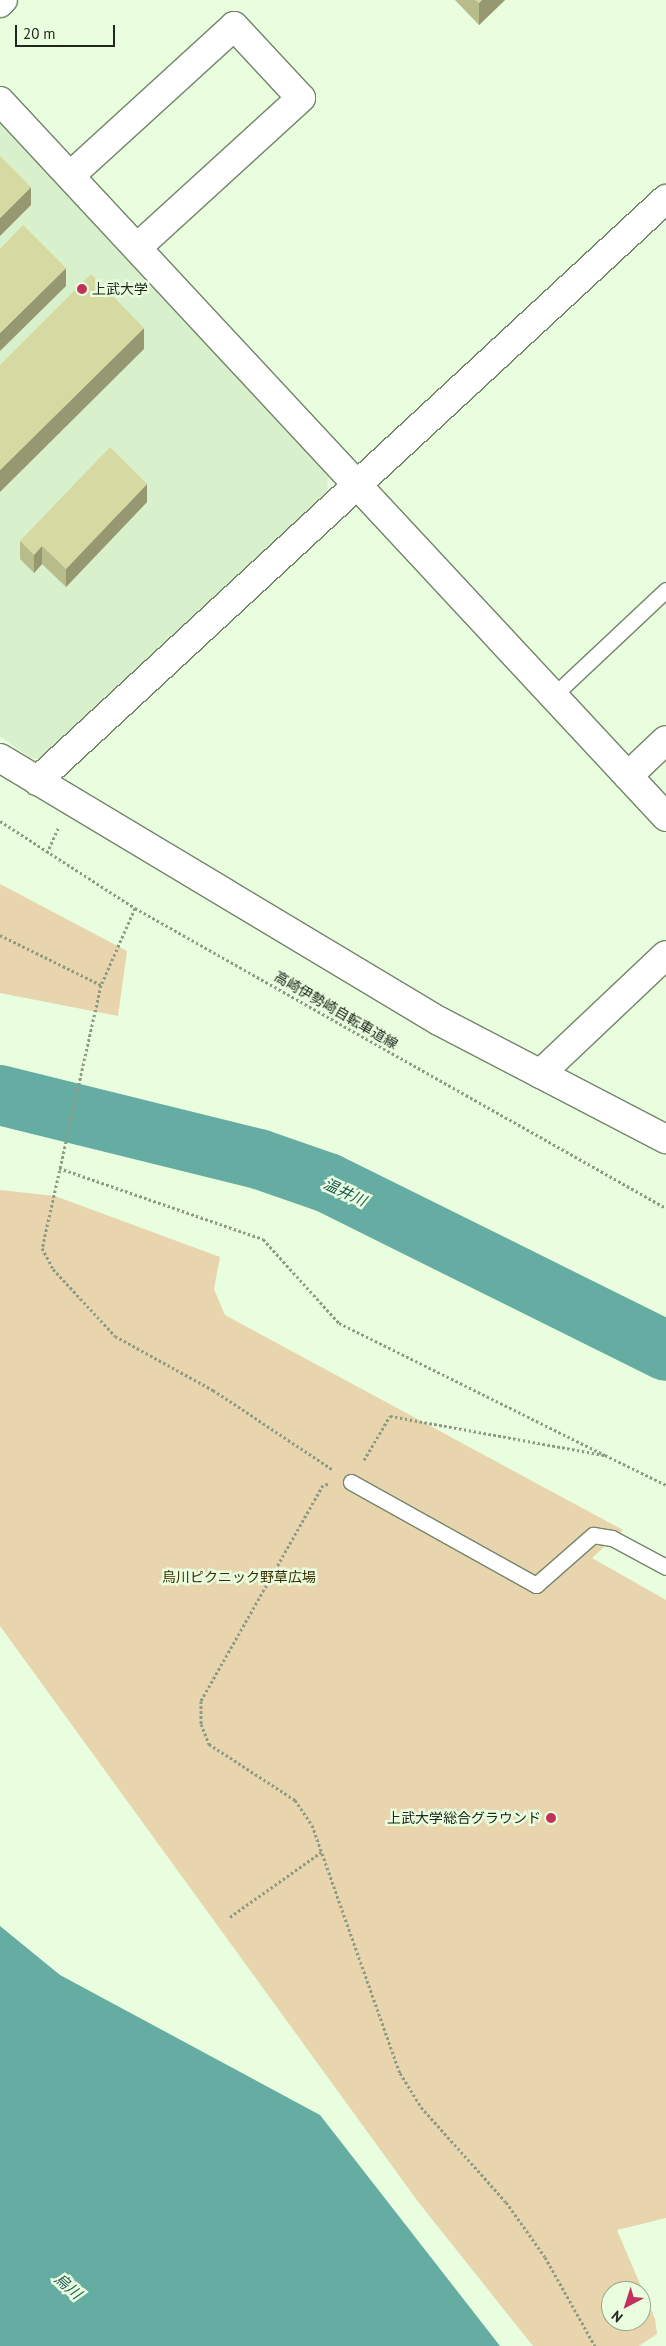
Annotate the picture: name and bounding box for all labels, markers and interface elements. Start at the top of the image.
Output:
scale bar [18,15,118,47]
text: 20 m [23,24,56,43]
place label: 上武大学 [92,281,148,297]
marker: 上武大学 [76,283,88,295]
street label: 高崎伊勢崎自転車道線 [271,968,401,1052]
water label: 温井川 [321,1174,369,1210]
park label: 烏川ピクニック野草広場 [162,1569,316,1585]
place label: 上武大学総合グラウンド [387,1810,541,1826]
marker: 上武大学総合グラウンド [545,1812,557,1824]
water label: 烏川 [51,2269,85,2303]
north arrow [601,2281,651,2331]
text: N [608,2307,626,2327]

